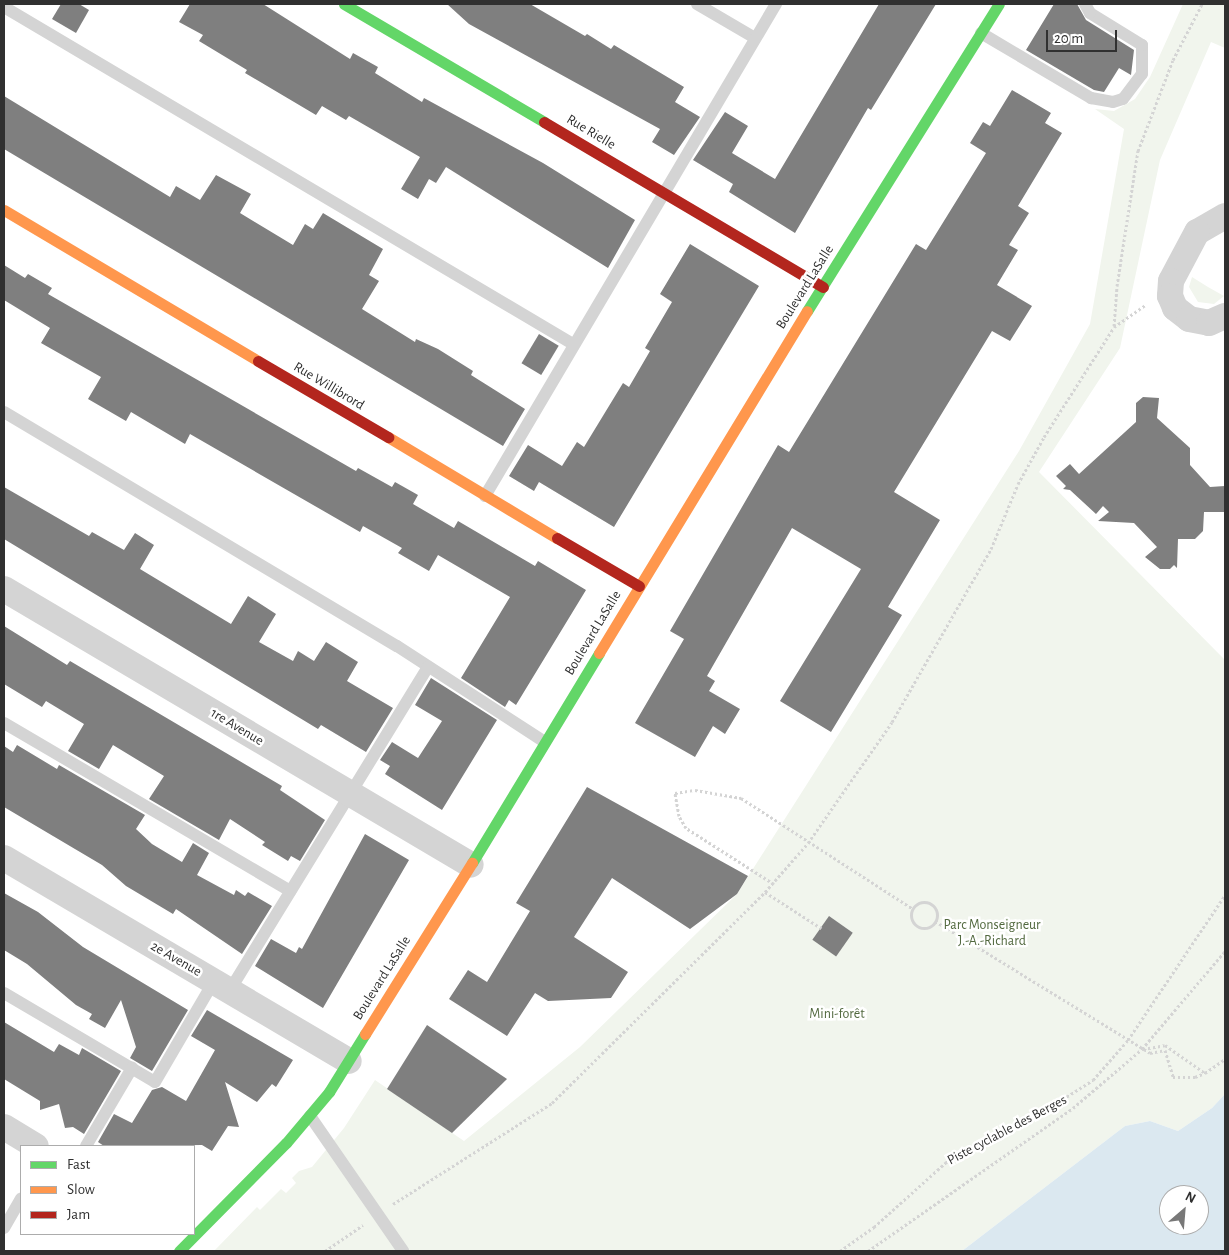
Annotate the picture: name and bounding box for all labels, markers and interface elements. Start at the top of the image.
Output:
scale bar [1049,20,1120,52]
text: 20 m [1054,31,1083,46]
street label: Rue Rielle [563,111,619,153]
street label: Boulevard LaSalle [772,242,838,332]
street label: Rue Willibrord [291,358,367,414]
street label: Boulevard LaSalle [561,588,625,678]
street label: 1re Avenue [207,705,267,749]
park label: Parc Monseigneur J.-A.-Richard [943,917,1041,950]
street label: Boulevard LaSalle [349,933,415,1023]
street label: 2e Avenue [148,938,204,980]
park label: Mini-forêt [809,1006,865,1022]
street label: Piste cyclable des Berges [944,1091,1070,1169]
legend [20,1145,195,1235]
text: Fast [67,1157,90,1172]
text: Slow [67,1182,95,1197]
north arrow [1159,1185,1209,1235]
text: N [1183,1189,1198,1206]
text: Jam [67,1207,90,1222]

